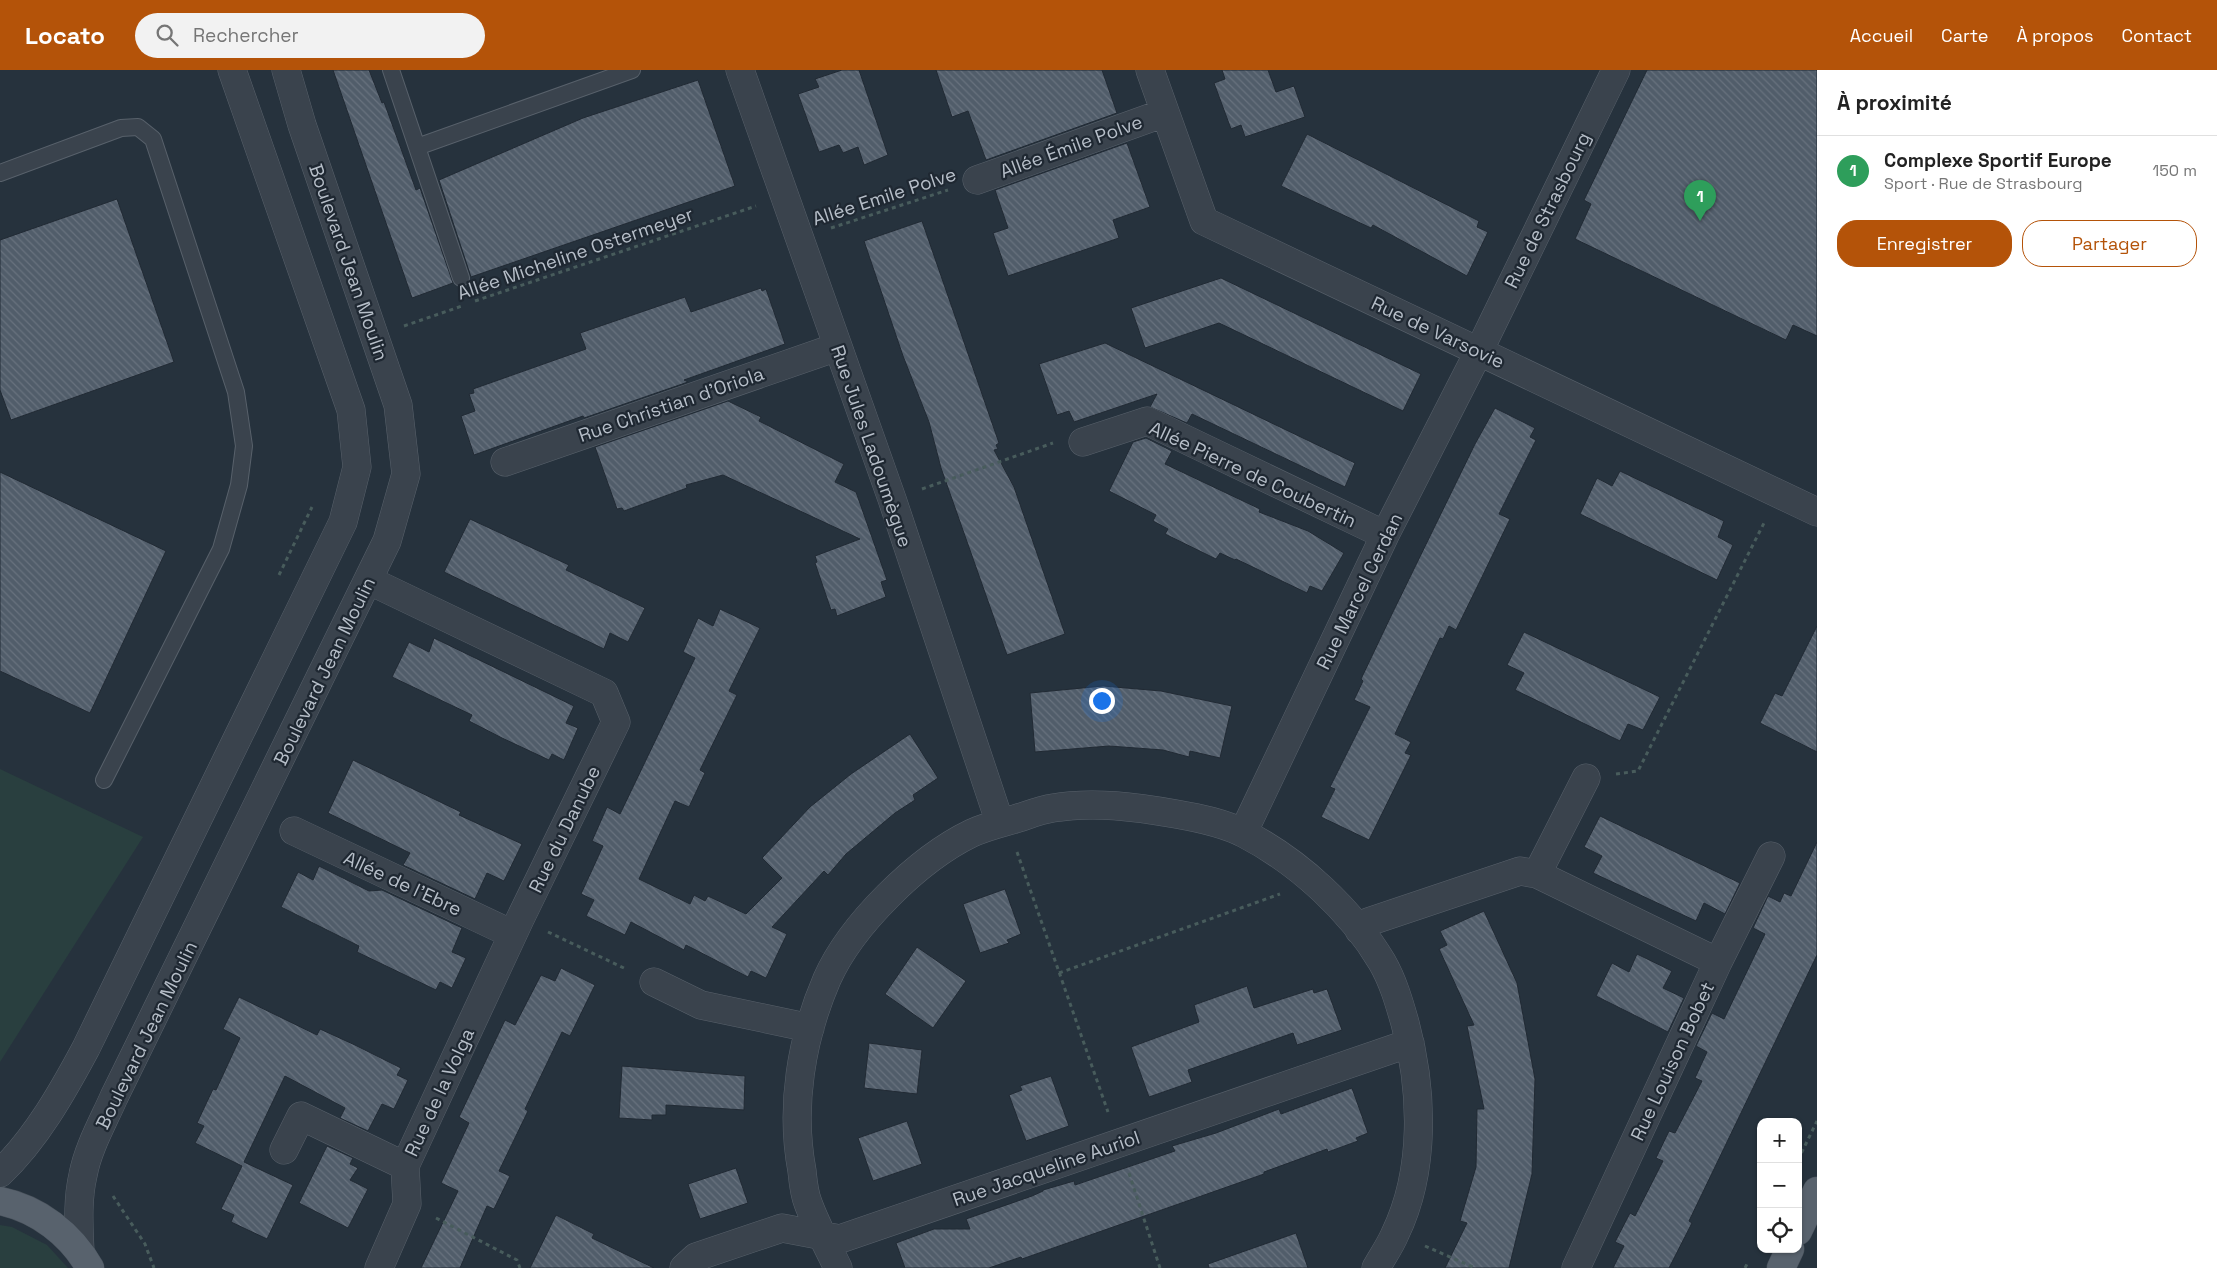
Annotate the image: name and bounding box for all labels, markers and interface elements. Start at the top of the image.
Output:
search box [135,13,485,58]
text: Locato [25,20,105,51]
icon: search [153,21,181,49]
text: Rechercher [193,23,299,48]
text: Accueil [1850,24,1913,47]
text: Carte [1941,24,1988,47]
text: À propos [2016,24,2094,47]
text: Contact [2122,24,2192,47]
text: À proximité [1837,89,1952,116]
street label: Allée Émile Polve [997,109,1146,184]
street label: Rue de Strasbourg [1499,128,1596,292]
text: Complexe Sportif Europe [1884,148,2112,173]
street label: Boulevard Jean Moulin [303,160,394,364]
text: 1 [1849,160,1857,181]
text: 150 m [2153,160,2197,181]
street label: Allée Emile Polve [809,161,959,232]
text: Sport · Rue de Strasbourg [1884,173,2082,194]
pin: 1 [1684,180,1716,221]
street label: Allée Micheline Ostermeyer [454,201,696,306]
button: Enregistrer [1837,220,2012,267]
button: Partager [2022,220,2197,267]
street label: Rue de Varsovie [1367,291,1508,374]
street label: Rue Jules Ladoumègue [825,342,918,551]
street label: Rue Christian d'Oriola [575,361,767,448]
street label: Allée Pierre de Coubertin [1145,415,1360,533]
street label: Rue Marcel Cerdan [1311,509,1408,674]
street label: Boulevard Jean Moulin [268,573,381,770]
your location [1089,688,1115,714]
street label: Rue du Danube [523,761,606,897]
street label: Allée de l'Ebre [340,845,466,922]
street label: Boulevard Jean Moulin [90,937,203,1134]
street label: Rue Louison Bobet [1625,978,1720,1145]
street label: Rue de la Volga [399,1024,480,1160]
map controls [1757,1118,1802,1253]
button: + [1757,1118,1802,1163]
street label: Rue Jacqueline Auriol [949,1125,1143,1212]
button: − [1757,1163,1802,1208]
button: locate [1757,1208,1802,1253]

